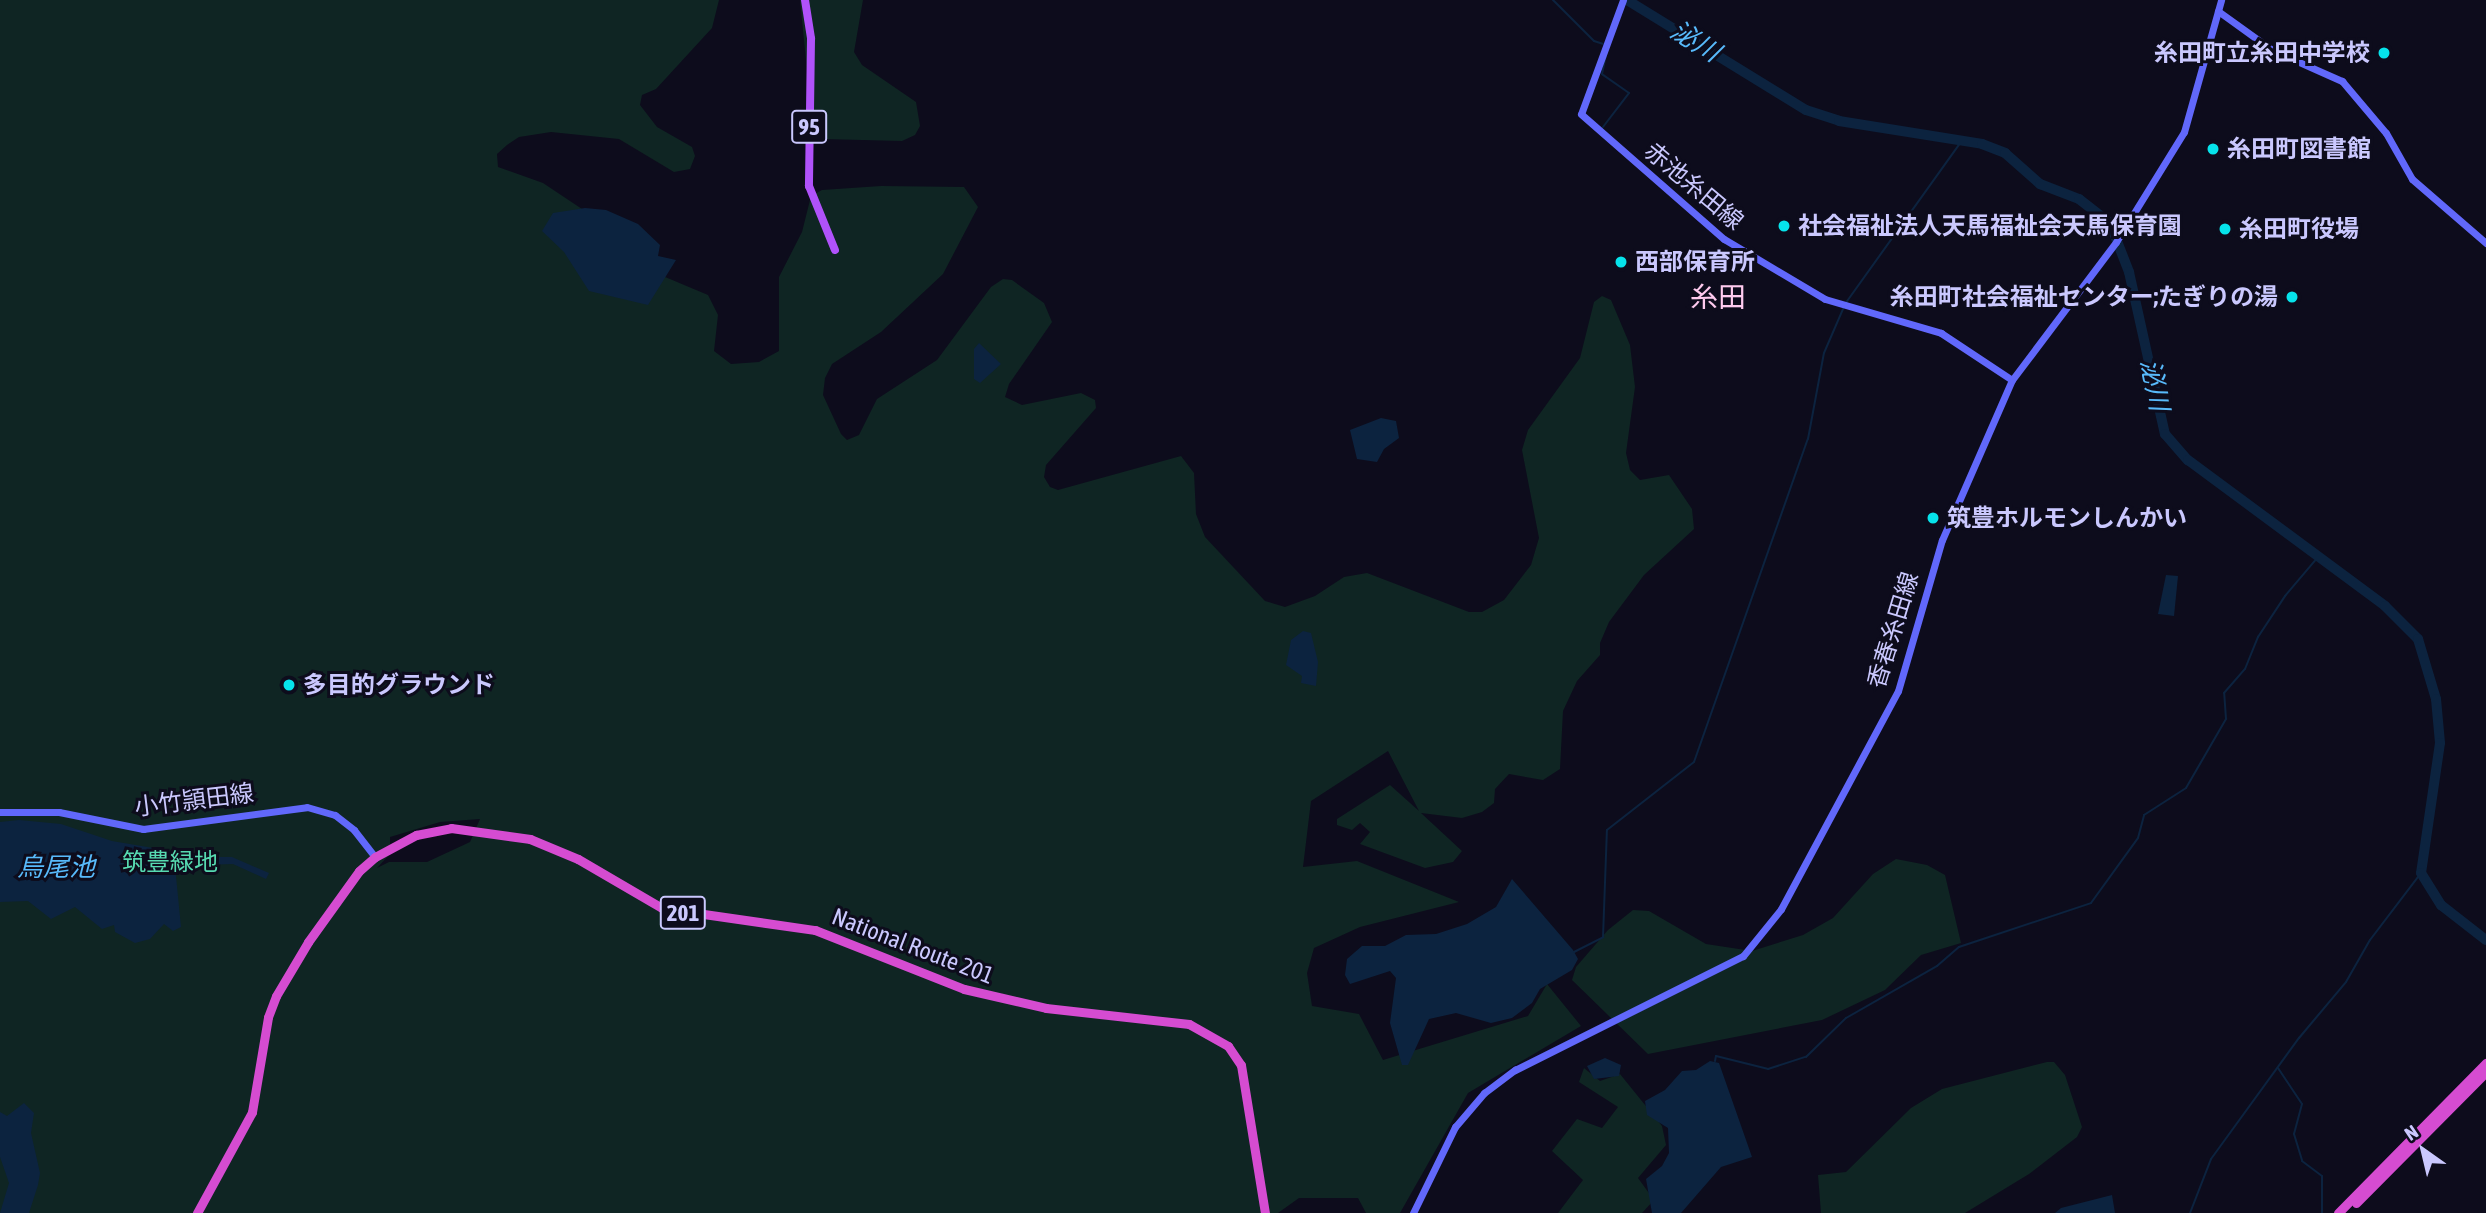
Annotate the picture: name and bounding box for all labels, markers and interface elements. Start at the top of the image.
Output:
water label: 泌川 [1665,15,1725,69]
place label: 糸田町立糸田中学校 [2154,39,2370,67]
marker: 糸田町立糸田中学校 [2376,45,2392,61]
road number: 95 [790,108,828,146]
place label: 糸田町図書館 [2227,135,2371,163]
street label: 赤池糸田線 [1639,136,1749,236]
marker: 糸田町図書館 [2205,141,2221,157]
place label: 社会福祉法人天馬福祉会天馬保育園 [1798,212,2182,240]
place label: 糸田町役場 [2239,215,2359,243]
marker: 社会福祉法人天馬福祉会天馬保育園 [1776,218,1792,234]
marker: 糸田町役場 [2217,221,2233,237]
place label: 西部保育所 [1635,248,1755,276]
marker: 西部保育所 [1613,254,1629,270]
district label: 糸田 [1690,280,1746,314]
place label: 糸田町社会福祉センター;たぎりの湯 [1890,283,2278,311]
marker: 糸田町社会福祉センター;たぎりの湯 [2284,289,2300,305]
water label: 泌川 [2133,356,2175,414]
place label: 筑豊ホルモンしんかい [1947,504,2187,532]
marker: 筑豊ホルモンしんかい [1925,510,1941,526]
street label: 香春糸田線 [1862,568,1924,692]
place label: 多目的グラウンド [303,671,495,699]
marker: 多目的グラウンド [281,677,297,693]
street label: 小竹頴田線 [133,778,255,822]
park label: 筑豊緑地 [122,848,218,876]
water label: 烏尾池 [17,852,95,884]
road number: 201 [658,893,708,932]
street label: National Route 201 [828,902,998,990]
north arrow [2388,1115,2458,1185]
text: N [2400,1120,2422,1145]

